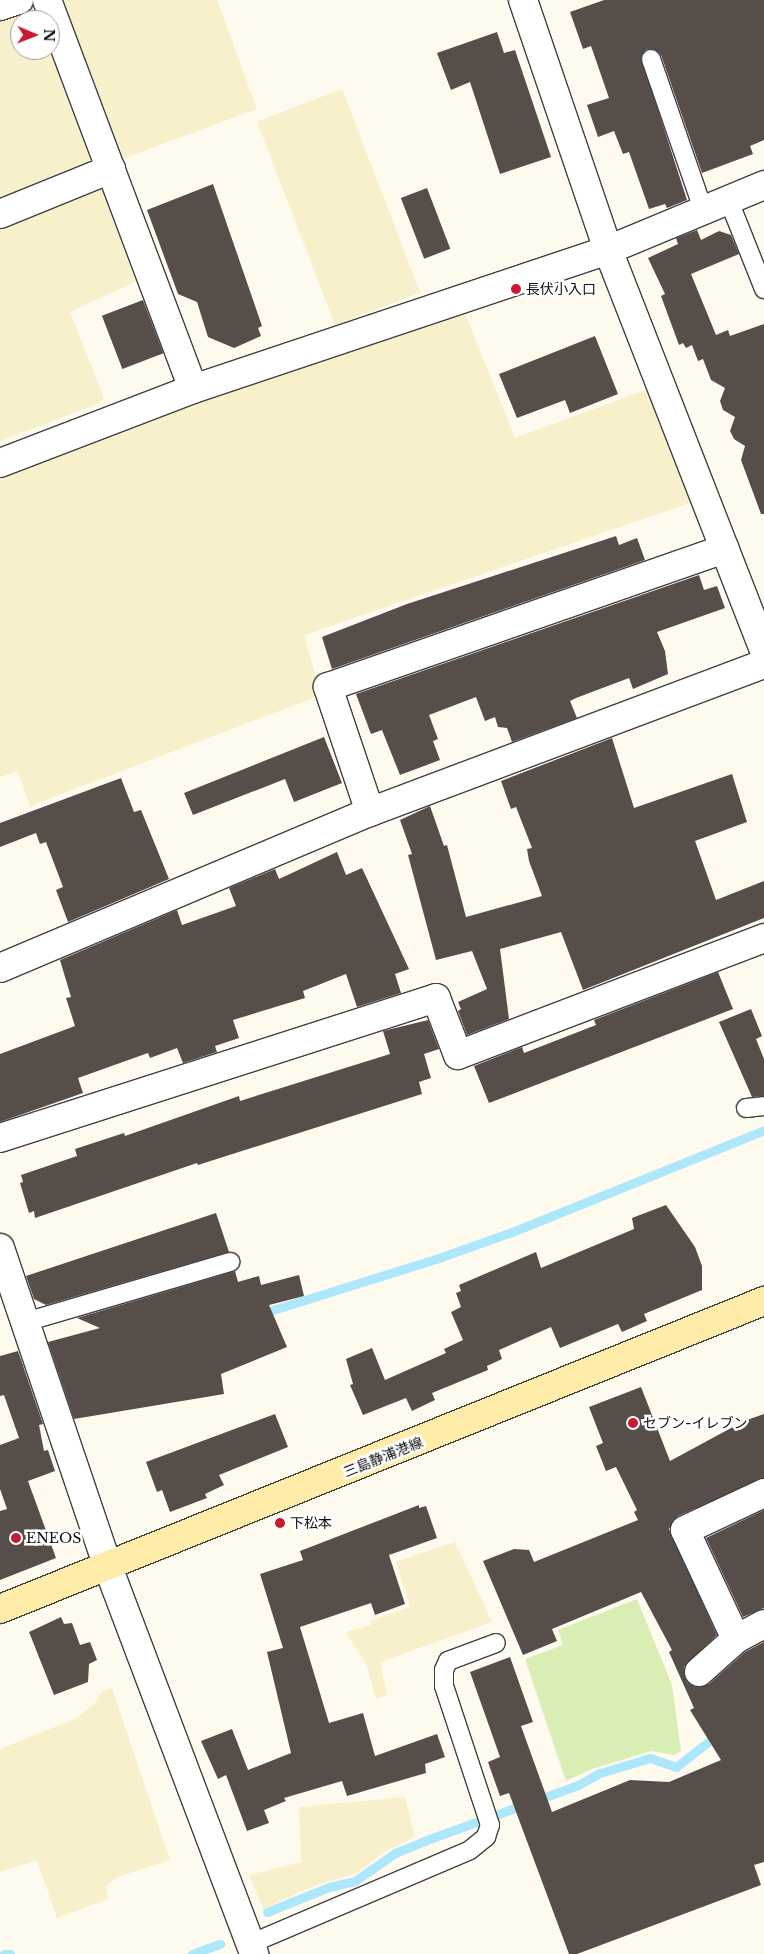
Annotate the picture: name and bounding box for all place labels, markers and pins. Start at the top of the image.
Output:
place label: 長伏小入口 [526,281,596,297]
marker: 長伏小入口 [510,283,522,295]
place label: セブン-イレブン [643,1415,747,1431]
marker: セブン-イレブン [627,1417,639,1429]
place label: 下松本 [290,1515,332,1531]
marker: 下松本 [274,1517,286,1529]
place label: ENEOS [26,1530,81,1546]
marker: ENEOS [10,1532,22,1544]

